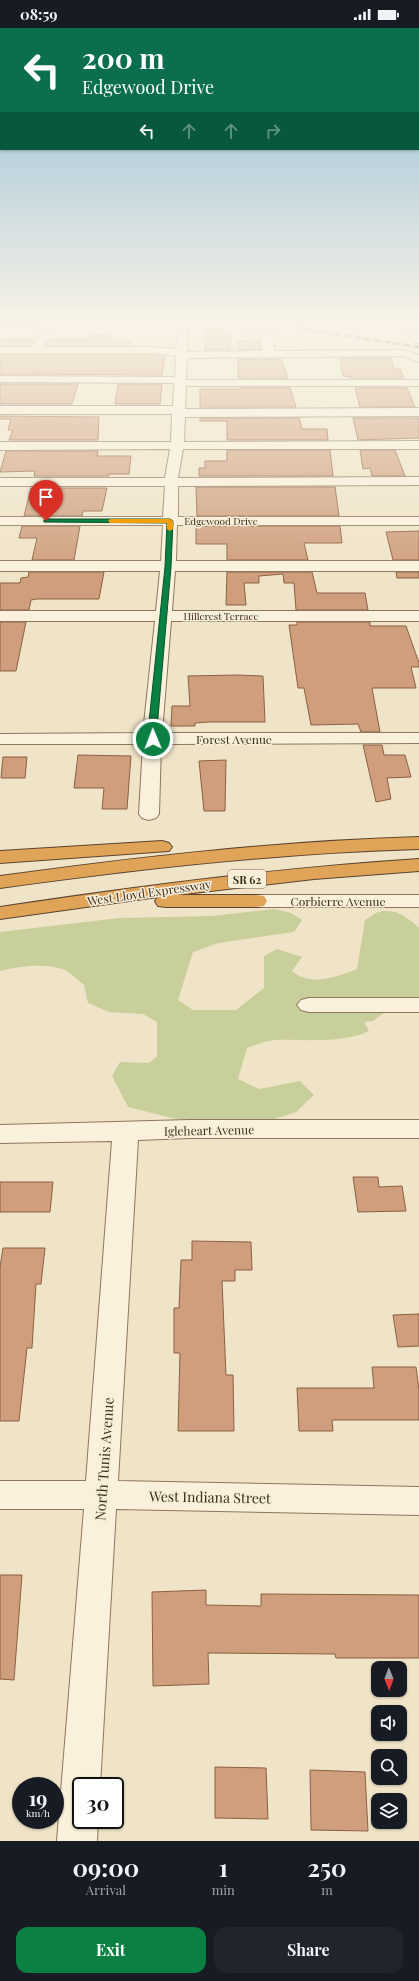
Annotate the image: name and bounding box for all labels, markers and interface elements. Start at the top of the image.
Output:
text: 08:59 [20,4,58,24]
text: 200 m [82,39,165,76]
icon: left [16,44,68,96]
text: Edgewood Drive [82,75,214,99]
icon: left [136,120,158,142]
icon: ahead [178,120,200,142]
icon: ahead [220,120,242,142]
icon: right [262,120,284,142]
pin [29,480,63,521]
icon: arrive [35,486,57,508]
street label: Edgewood Drive [184,514,258,528]
street label: Hillcrest Terrace [183,609,259,623]
position arrow [132,718,174,760]
street label: Forest Avenue [196,731,272,747]
road number: SR 62 [228,870,266,888]
street label: West Lloyd Expressway [85,875,212,909]
street label: Corbierre Avenue [291,893,385,909]
street label: Igleheart Avenue [164,1121,254,1139]
street label: North Tunis Avenue [90,1397,118,1521]
street label: West Indiana Street [148,1486,272,1508]
north arrow [371,1661,407,1697]
map controls [371,1661,407,1829]
button: sound [371,1705,407,1741]
button: search [371,1749,407,1785]
speed limit sign: 30 [72,1777,124,1829]
text: 19 [29,1784,47,1811]
button: layers [371,1793,407,1829]
text: km/h [26,1806,50,1820]
text: 09:00 [73,1851,139,1883]
text: 1 [219,1851,228,1883]
text: 250 [307,1851,346,1883]
text: Arrival [86,1881,126,1898]
text: min [212,1881,235,1898]
text: m [321,1881,333,1898]
button: Exit [16,1927,206,1973]
button: Share [214,1927,403,1973]

